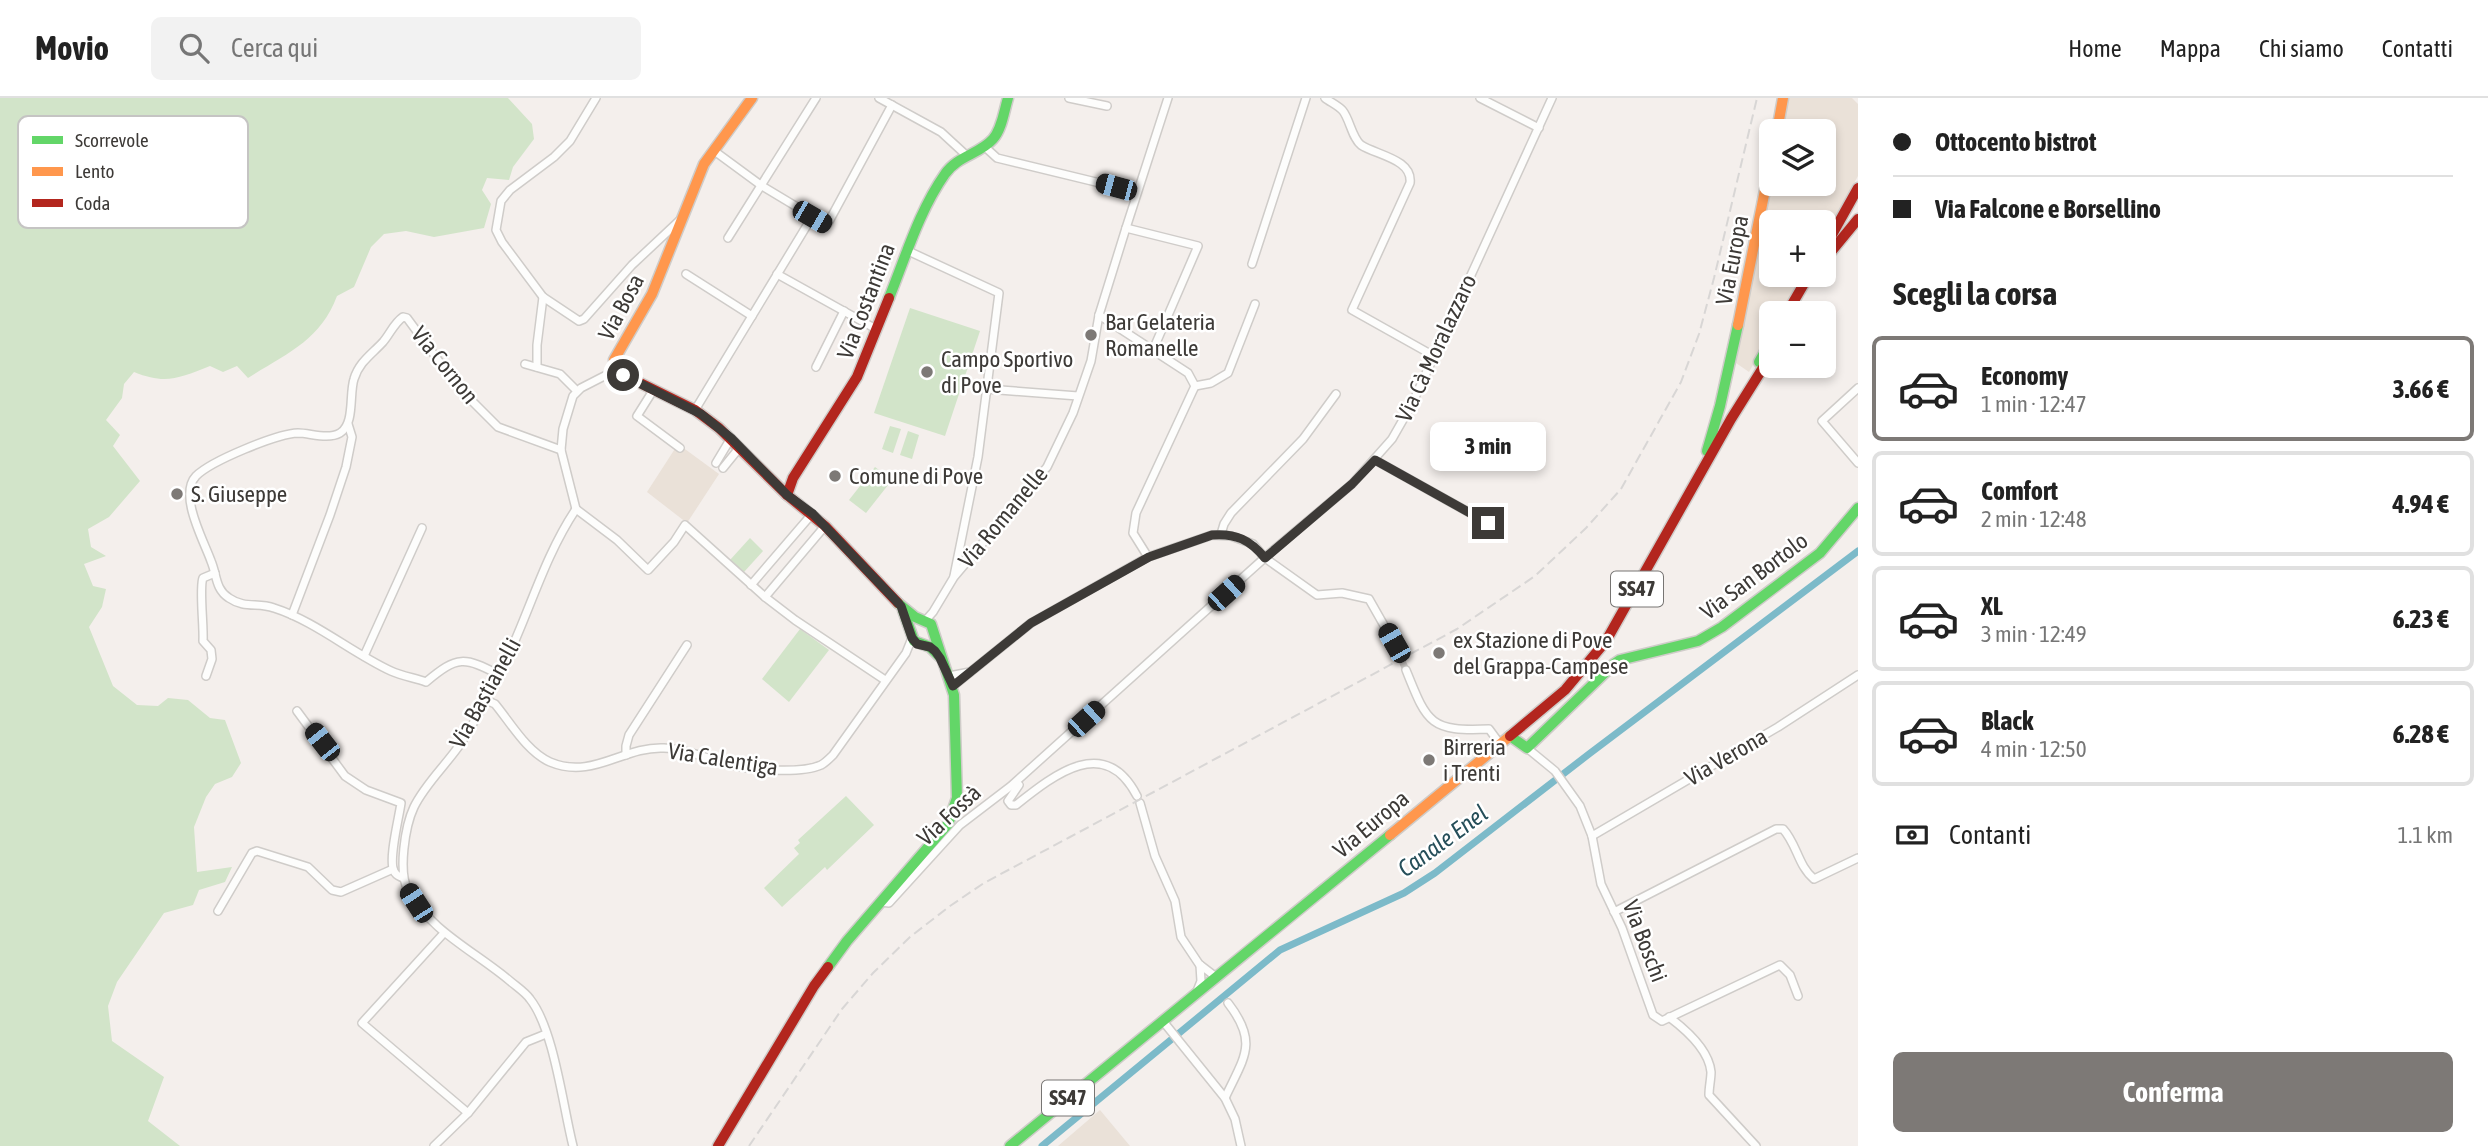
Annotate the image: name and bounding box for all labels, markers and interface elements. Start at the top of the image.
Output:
search box [151,17,641,80]
text: Movio [35,29,109,67]
icon: search [175,29,213,67]
text: Cerca qui [231,33,318,63]
text: Home [2068,35,2122,62]
text: Mappa [2160,35,2221,62]
text: Chi siamo [2259,35,2344,62]
text: Contatti [2382,35,2453,62]
legend [18,116,248,228]
map controls [1759,119,1836,378]
button: layers [1759,119,1836,196]
text: Ottocento bistrot [1935,127,2097,157]
text: Scorrevole [75,129,149,151]
text: Lento [75,160,114,182]
car [1093,171,1140,203]
text: Coda [75,192,110,214]
text: Via Falcone e Borsellino [1935,194,2161,224]
car [789,197,836,237]
button: + [1759,210,1836,287]
street label: Via Europa [1711,213,1753,307]
street label: Via Costantina [832,239,900,363]
street label: Via Bosa [593,270,649,344]
street label: Via Cà Moralazzaro [1391,270,1481,426]
text: Scegli la corsa [1893,275,2057,312]
button: − [1759,301,1836,378]
place label: Bar Gelateria Romanelle [1105,309,1216,361]
street label: Via Cornon [406,321,484,409]
marker: Bar Gelateria Romanelle [1083,327,1099,343]
place label: Campo Sportivo di Pove [941,346,1073,398]
icon: car [1897,357,1960,420]
route start [607,359,639,391]
text: Economy [1981,361,2068,391]
marker: Campo Sportivo di Pove [919,364,935,380]
text: 3.66 € [2392,374,2449,404]
text: 1 min · 12:47 [1981,391,2087,417]
callout: 3 min [1430,422,1546,470]
text: 3 min [1465,433,1511,459]
street label: Via Romanelle [953,461,1053,573]
place label: Comune di Pove [849,463,983,489]
marker: Comune di Pove [827,468,843,484]
icon: car [1897,472,1960,535]
text: Comfort [1981,476,2058,506]
place label: S. Giuseppe [191,481,287,507]
marker: S. Giuseppe [169,486,185,502]
text: 4.94 € [2392,489,2449,519]
text: 2 min · 12:48 [1981,506,2087,532]
route end [1472,507,1504,539]
street label: Via San Bortolo [1695,527,1813,625]
car [1204,571,1249,615]
road number: SS47 [1611,572,1663,606]
icon: car [1897,587,1960,650]
text: XL [1981,591,2003,621]
text: 6.23 € [2392,604,2449,634]
car [1375,620,1414,666]
text: 3 min · 12:49 [1981,621,2087,647]
place label: ex Stazione di Pove del Grappa-Campese [1453,627,1629,679]
street label: Via Bastianelli [444,633,526,753]
marker: ex Stazione di Pove del Grappa-Campese [1431,645,1447,661]
car [1064,697,1109,741]
icon: car [1897,702,1960,765]
text: Black [1981,706,2033,736]
car [301,719,344,765]
text: 6.28 € [2392,719,2449,749]
street label: Via Verona [1680,723,1772,791]
place label: Birreria i Trenti [1443,734,1506,786]
text: 4 min · 12:50 [1981,736,2087,762]
street label: Via Calentiga [666,737,780,781]
marker: Birreria i Trenti [1421,752,1437,768]
street label: Via Fossà [912,779,986,851]
street label: Via Europa [1328,785,1414,863]
water label: Canale Enel [1393,799,1493,882]
icon: cash [1893,816,1931,854]
text: Contanti [1949,820,2031,850]
text: 1.1 km [2397,822,2453,848]
car [396,880,437,926]
street label: Via Boschi [1618,897,1672,985]
button: Conferma [1893,1052,2453,1132]
road number: SS47 [1042,1080,1094,1116]

